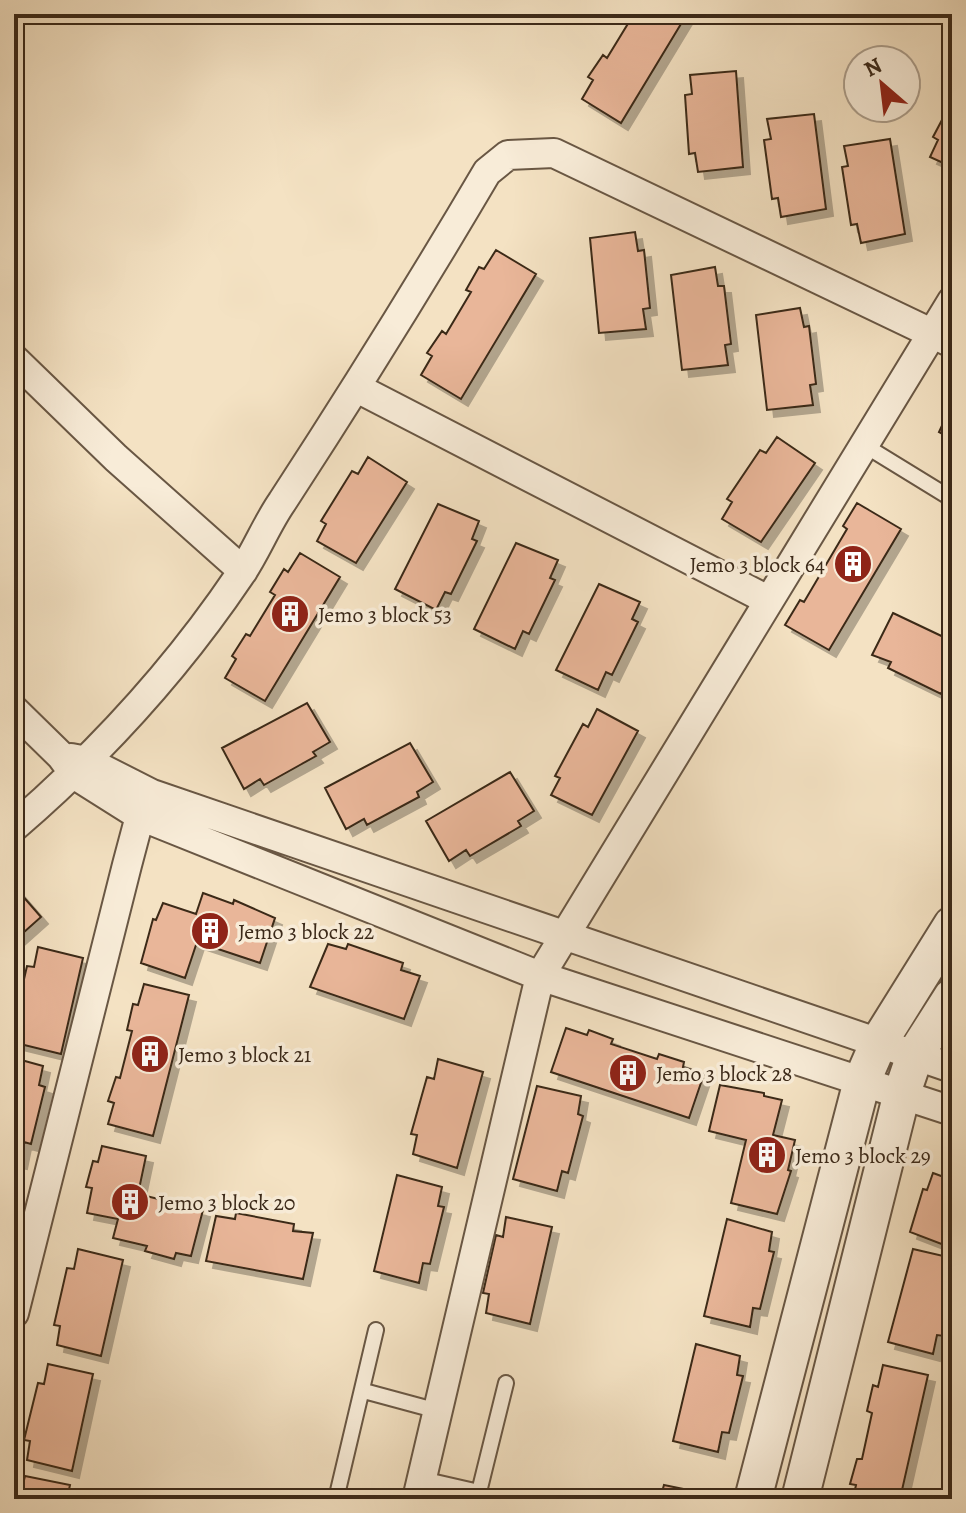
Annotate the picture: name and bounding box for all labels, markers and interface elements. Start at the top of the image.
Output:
north arrow [842,44,922,124]
text: N [859,50,887,84]
building icon: Jemo 3 block 64 [832,543,874,585]
place label: Jemo 3 block 64 [689,550,825,580]
building icon: Jemo 3 block 53 [269,593,311,635]
place label: Jemo 3 block 53 [318,600,452,630]
building icon: Jemo 3 block 22 [189,910,231,952]
place label: Jemo 3 block 22 [238,917,374,947]
building icon: Jemo 3 block 21 [129,1033,171,1075]
place label: Jemo 3 block 21 [178,1040,311,1070]
building icon: Jemo 3 block 28 [607,1052,649,1094]
place label: Jemo 3 block 28 [656,1059,793,1089]
building icon: Jemo 3 block 29 [746,1134,788,1176]
place label: Jemo 3 block 29 [795,1141,931,1171]
building icon: Jemo 3 block 20 [109,1181,151,1223]
place label: Jemo 3 block 20 [158,1188,296,1218]

